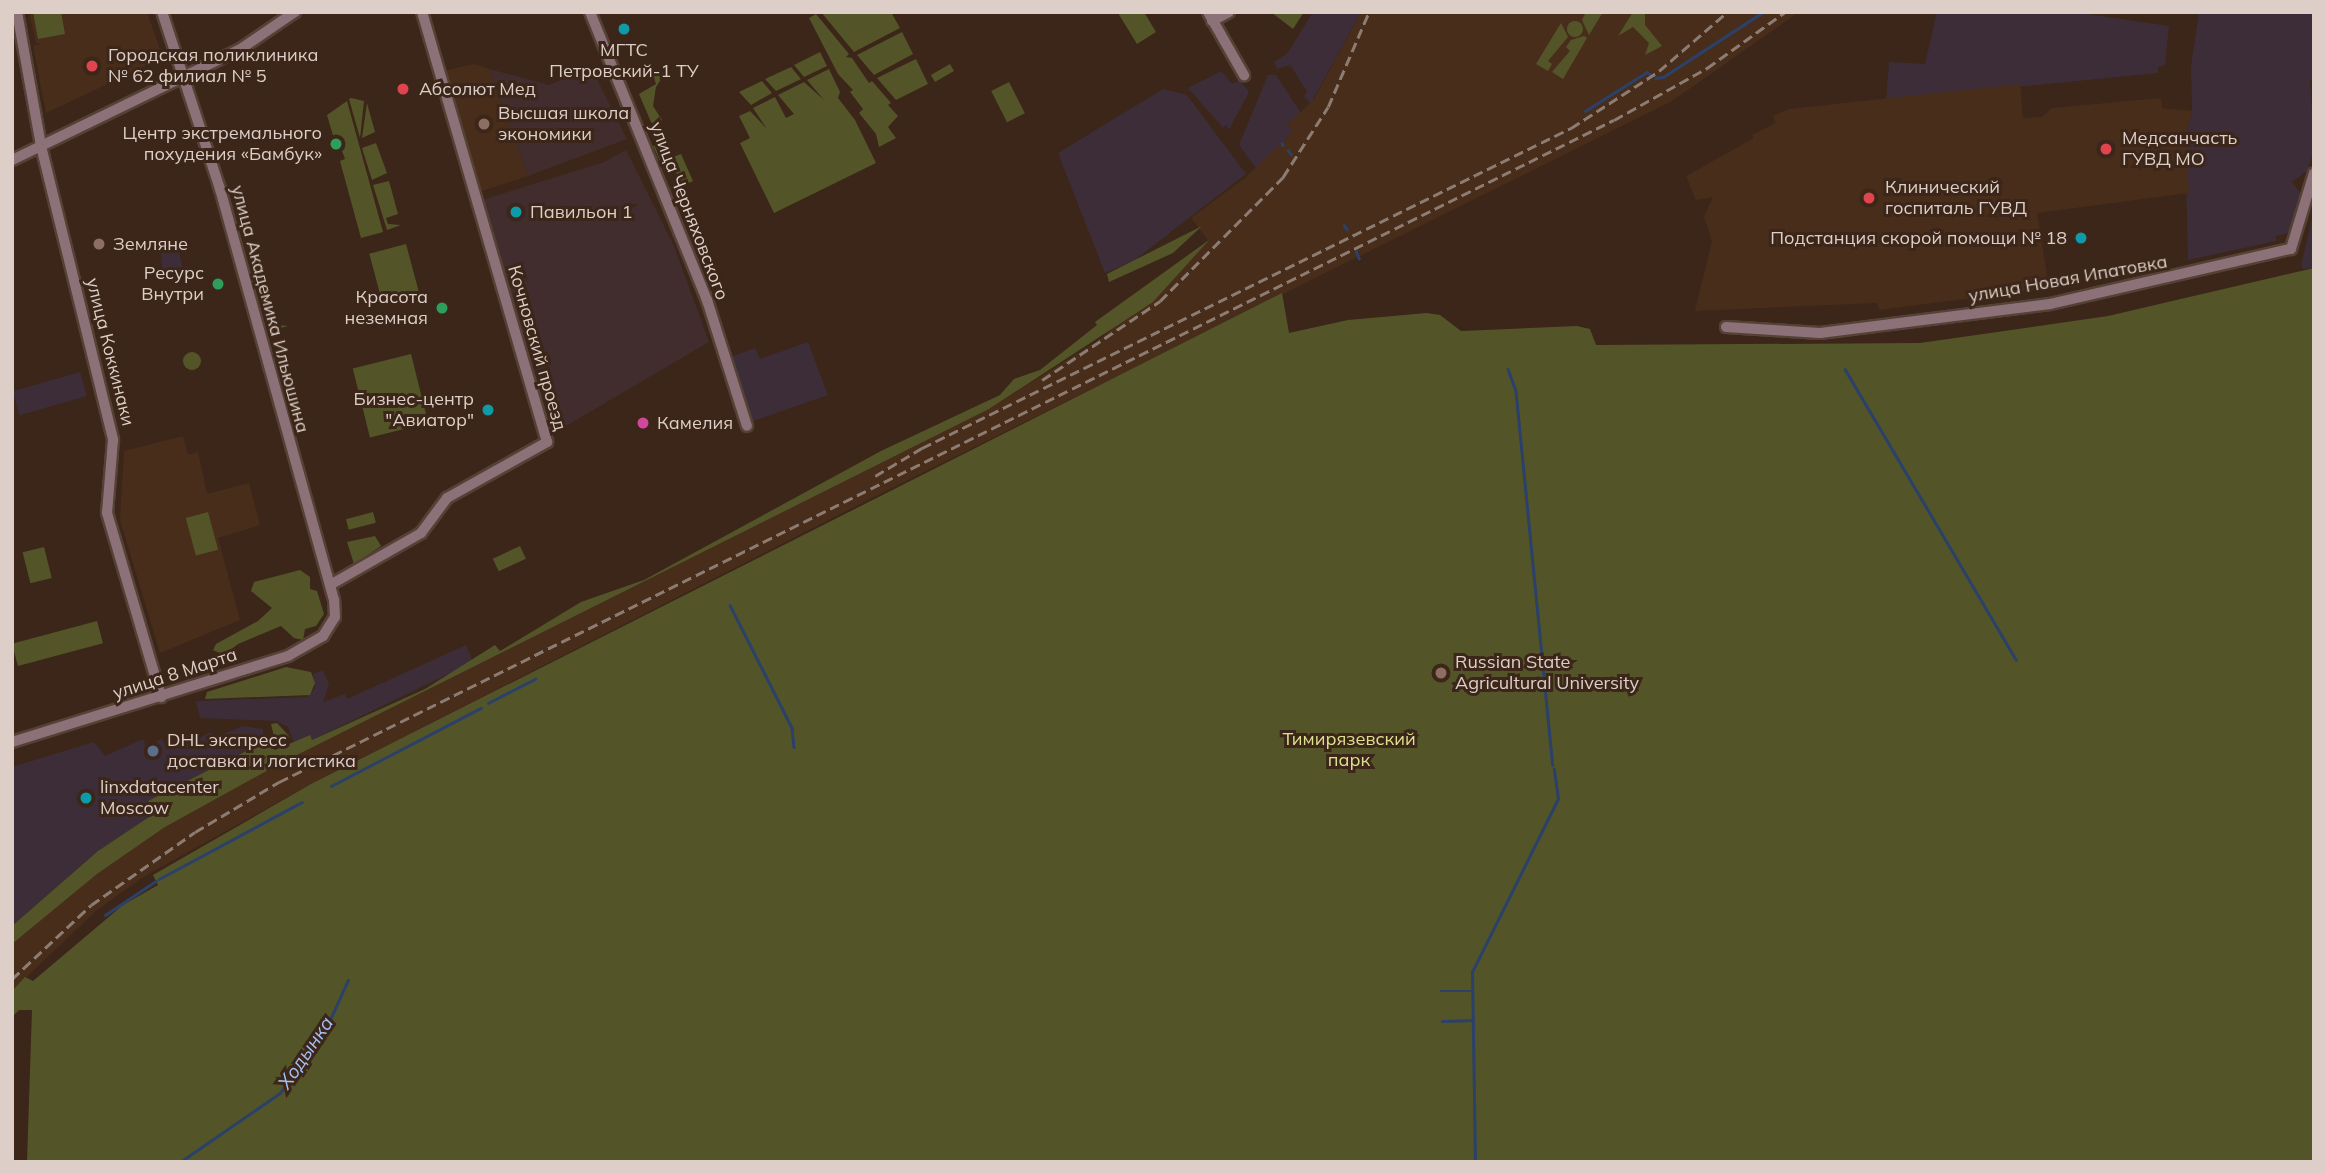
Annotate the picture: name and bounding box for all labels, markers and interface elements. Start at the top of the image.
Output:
marker: МГТС Петровский-1 ТУ [616,21,632,37]
place label: МГТС Петровский-1 ТУ [549,40,699,82]
place label: Городская поликлиника № 62 филиал № 5 [108,45,318,88]
marker: Городская поликлиника № 62 филиал № 5 [82,56,102,76]
place label: Абсолют Мед [419,78,536,100]
marker: Абсолют Мед [393,79,413,99]
place label: Высшая школа экономики [498,103,629,146]
marker: Высшая школа экономики [476,116,492,132]
street label: улица Черняховского [645,119,733,303]
place label: Центр экстремального похудения «Бамбук» [122,123,322,166]
place label: Медсанчасть ГУВД МО [2122,128,2237,170]
marker: Центр экстремального похудения «Бамбук» [328,136,344,152]
marker: Медсанчасть ГУВД МО [2096,139,2116,159]
place label: Клинический госпиталь ГУВД [1885,177,2027,220]
street label: улица Академика Ильюшина [227,183,313,435]
marker: Клинический госпиталь ГУВД [1859,188,1879,208]
place label: Павильон 1 [530,201,633,223]
marker: Павильон 1 [508,204,524,220]
place label: Подстанция скорой помощи № 18 [1770,227,2067,249]
marker: Подстанция скорой помощи № 18 [2073,230,2089,246]
place label: Земляне [113,233,188,255]
marker: Земляне [91,236,107,252]
street label: улица Новая Ипатовка [1967,251,2169,307]
place label: Ресурс Внутри [141,263,204,306]
street label: Кочновский проезд [503,263,571,433]
street label: улица Коккинаки [81,276,139,428]
marker: Ресурс Внутри [210,276,226,292]
place label: Красота неземная [344,287,428,330]
marker: Красота неземная [434,300,450,316]
place label: Бизнес-центр "Авиатор" [354,389,474,432]
marker: Бизнес-центр "Авиатор" [480,402,496,418]
place label: Камелия [657,412,733,434]
marker: Камелия [635,415,651,431]
street label: улица 8 Марта [110,644,240,704]
place label: Russian State Agricultural University [1455,652,1639,694]
marker: Russian State Agricultural University [1433,665,1449,681]
park label: Тимирязевский парк [1282,729,1416,772]
place label: DHL экспресс доставка и логистика [167,730,356,772]
marker: DHL экспресс доставка и логистика [145,743,161,759]
place label: linxdatacenter Moscow [100,777,219,820]
marker: linxdatacenter Moscow [78,790,94,806]
water label: Ходынка [274,1013,338,1093]

